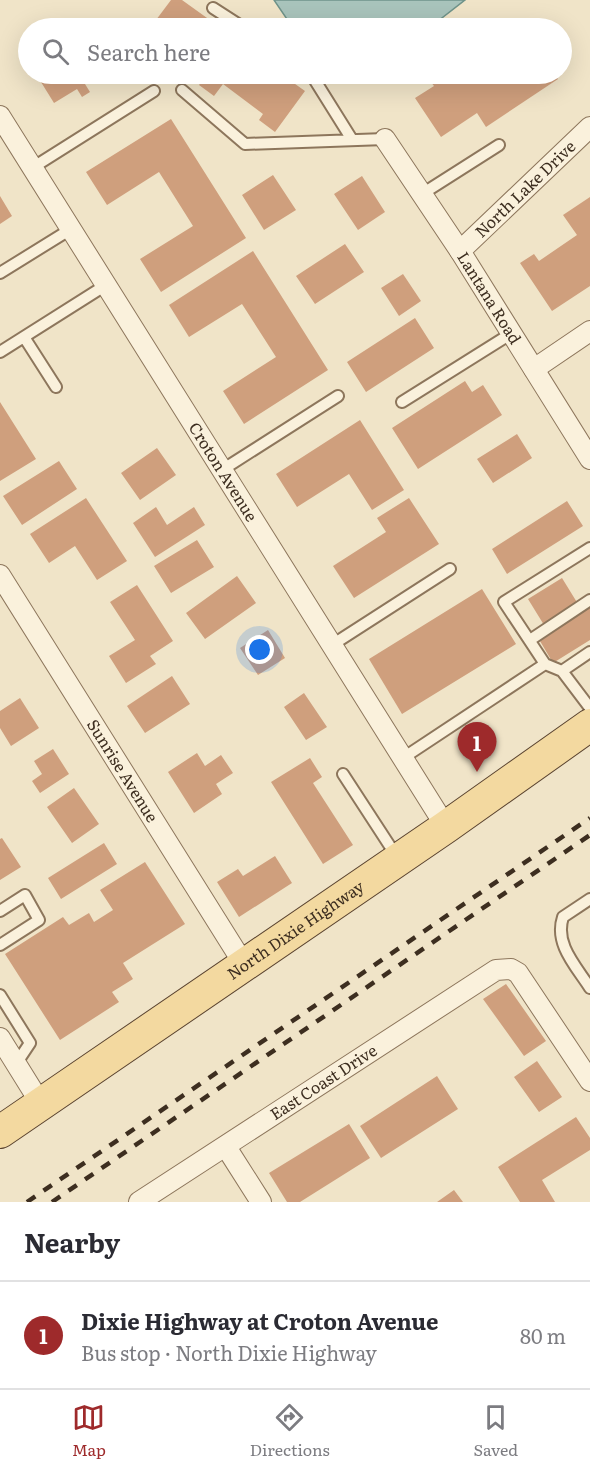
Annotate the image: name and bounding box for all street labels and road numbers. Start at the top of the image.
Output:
street label: North Lake Drive [469,134,580,242]
street label: Lantana Road [452,246,528,348]
street label: Croton Avenue [184,417,264,526]
street label: Sunrise Avenue [82,714,165,827]
street label: North Dixie Highway [222,873,369,985]
street label: East Coast Drive [265,1038,381,1125]

